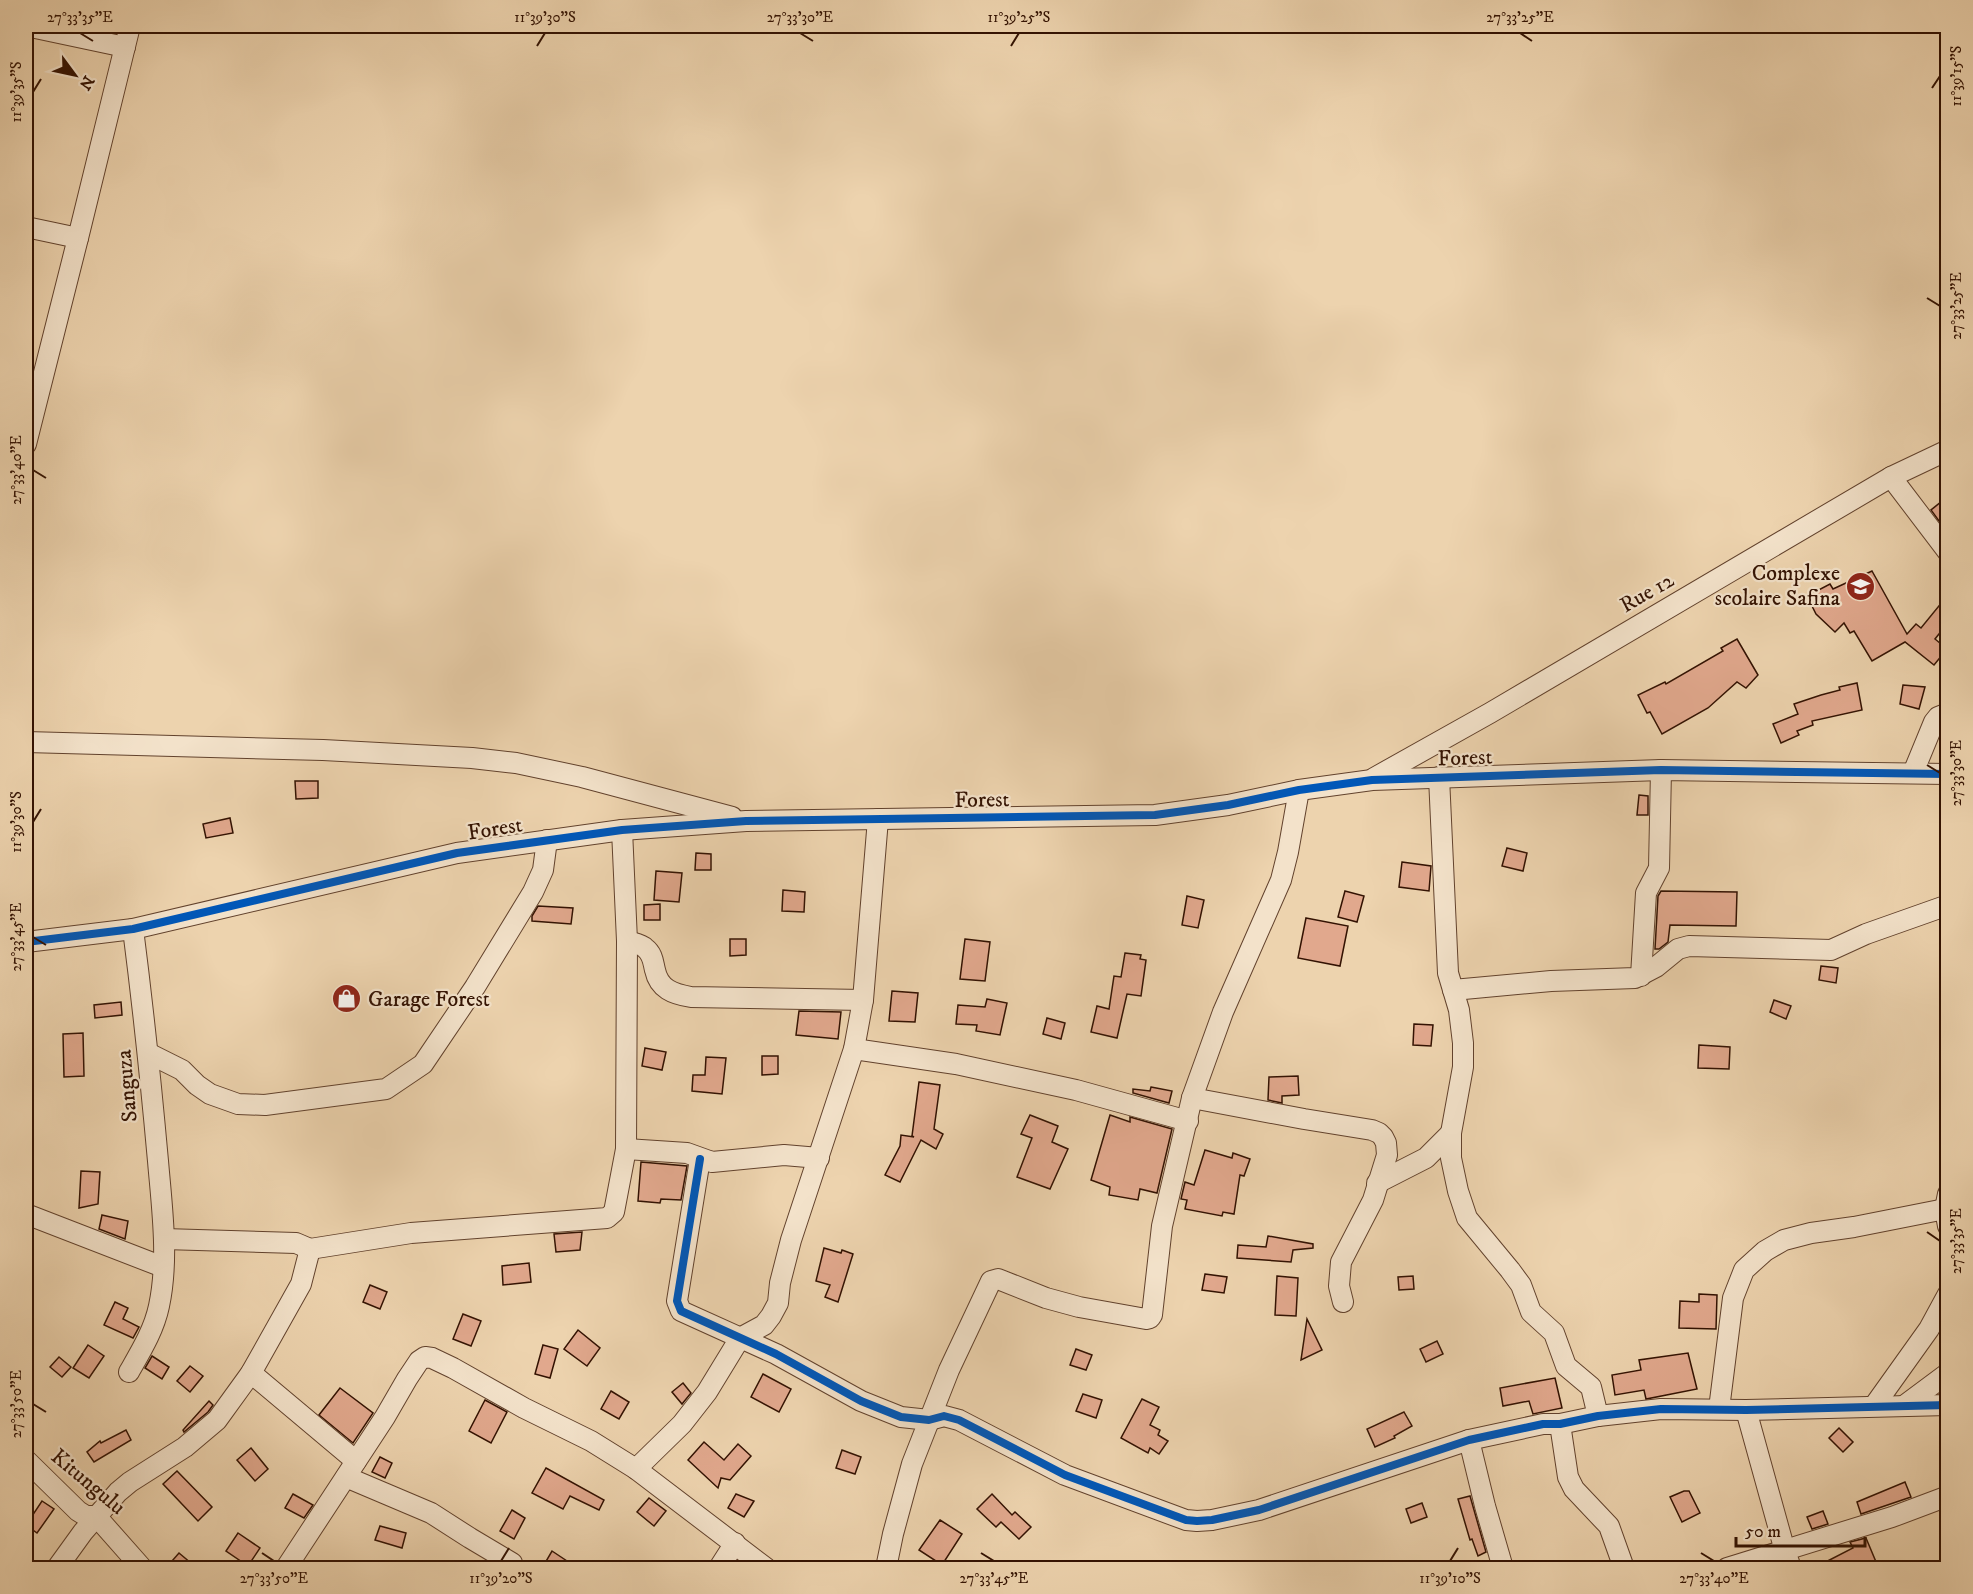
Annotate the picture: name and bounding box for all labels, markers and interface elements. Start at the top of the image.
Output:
text: 27°33'35"E [47,8,113,27]
text: 11°39'30"S [514,8,576,27]
text: 27°33'30"E [767,8,834,27]
text: 11°39'25"S [988,8,1051,27]
text: 27°33'25"E [1486,8,1554,27]
north arrow [45,45,105,105]
text: 11°39'15"S [1947,45,1966,106]
text: 11°39'35"S [7,61,26,123]
text: N [75,72,99,94]
text: 27°33'25"E [1947,272,1966,340]
text: 27°33'40"E [7,435,26,505]
place label: Complexe scolaire Safina [1715,560,1841,612]
street label: Rue 12 [1615,567,1679,619]
school or university icon: Complexe scolaire Safina [1845,570,1877,602]
text: 27°33'30"E [1947,739,1966,806]
street label: Forest [1437,744,1493,772]
street label: Forest [954,786,1010,814]
text: 11°39'30"S [7,791,26,853]
street label: Forest [466,811,524,847]
text: 27°33'45"E [7,902,26,971]
shop icon: Garage Forest [331,983,363,1015]
place label: Garage Forest [368,986,490,1013]
street label: Sanguza [110,1048,144,1123]
text: 27°33'35"E [1947,1208,1966,1274]
text: 27°33'50"E [7,1369,26,1438]
street label: Kitungulu [45,1443,131,1521]
scale bar [1736,1510,1865,1548]
text: 50 m [1745,1521,1781,1543]
text: 27°33'50"E [240,1569,309,1588]
text: 11°39'20"S [469,1569,533,1588]
text: 27°33'45"E [960,1569,1029,1588]
text: 11°39'10"S [1419,1569,1481,1588]
text: 27°33'40"E [1679,1569,1749,1588]

